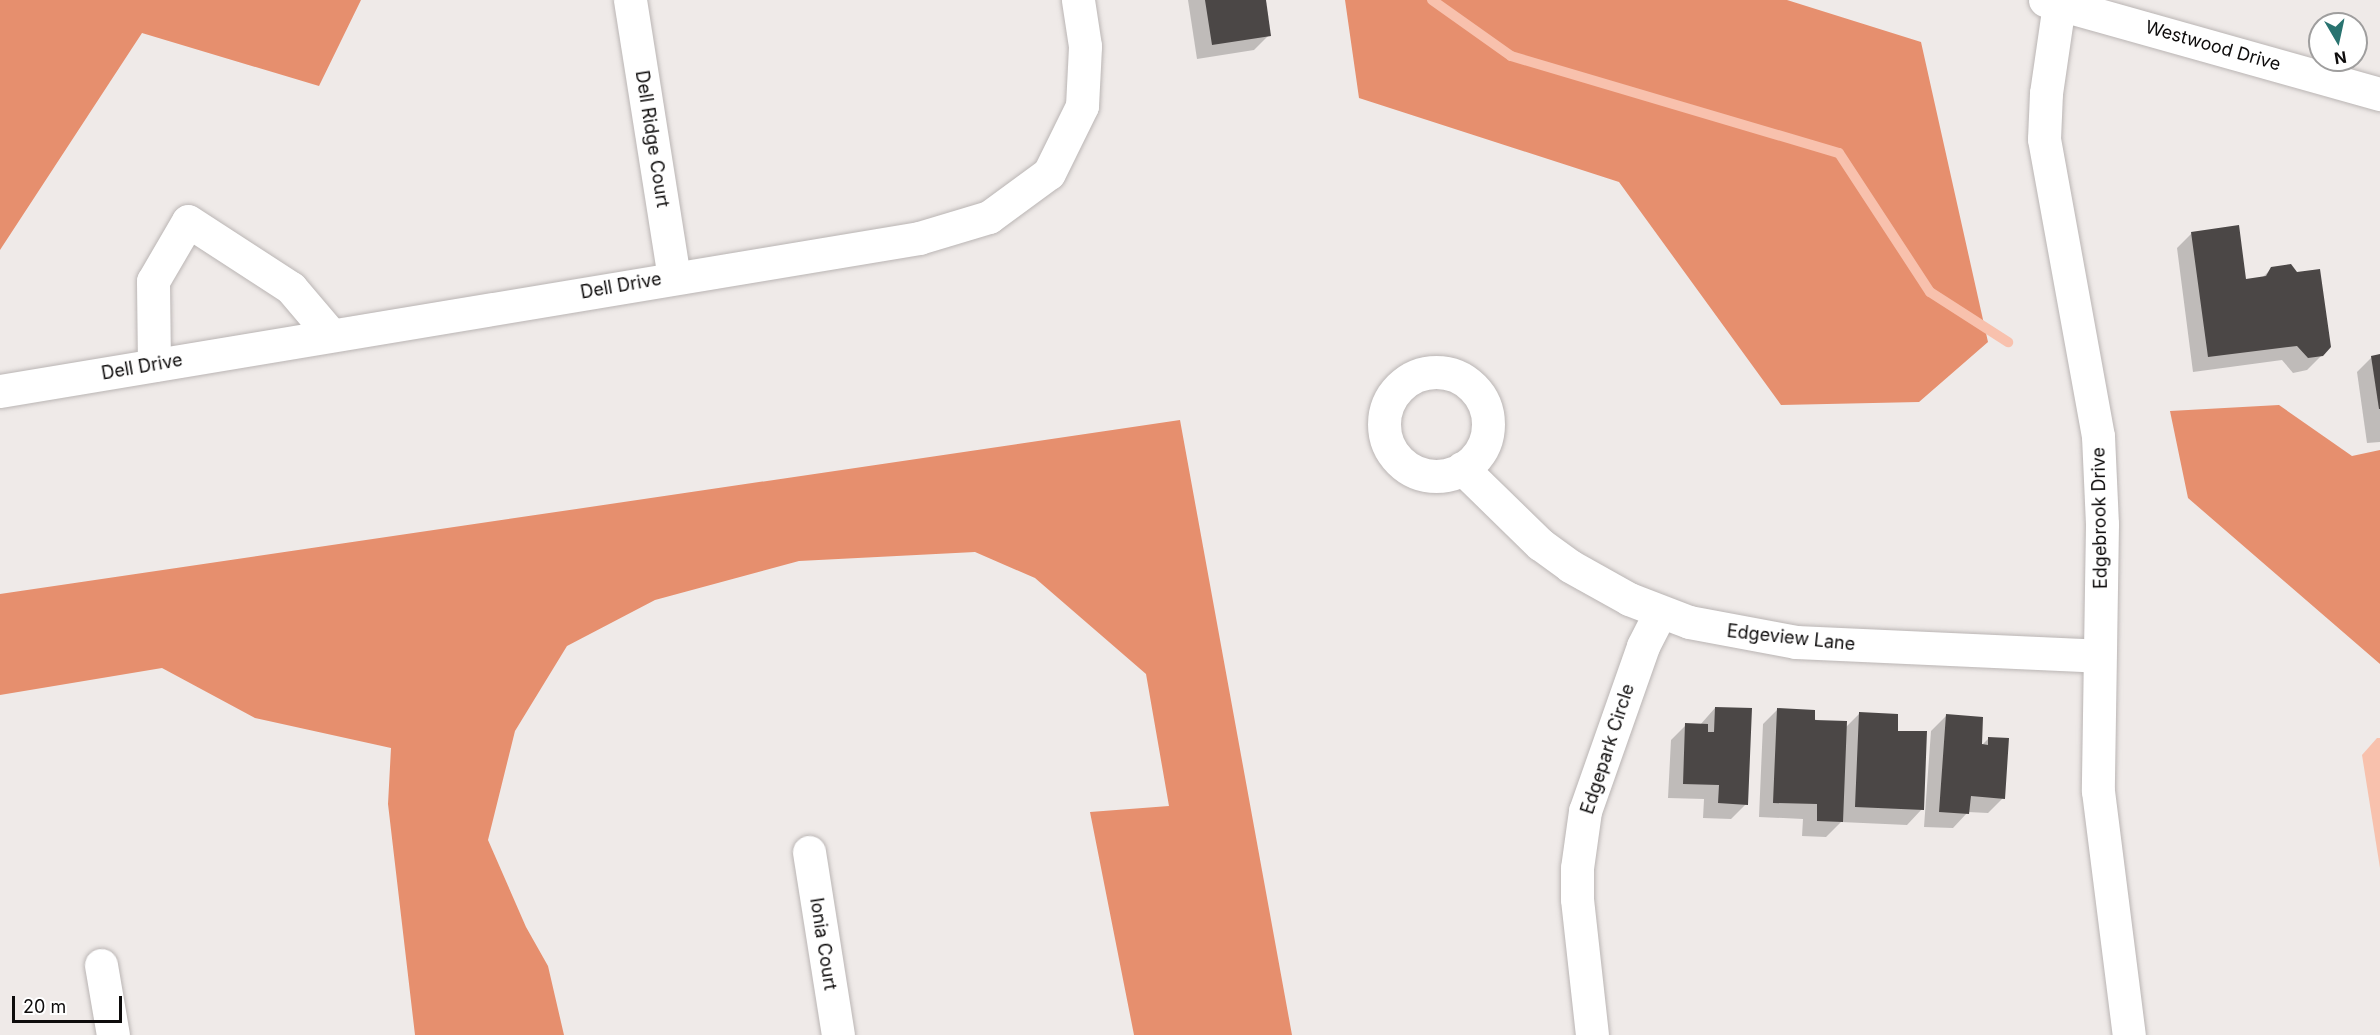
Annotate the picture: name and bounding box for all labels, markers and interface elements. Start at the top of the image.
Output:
north arrow [2308,12,2368,72]
street label: Westwood Drive [2143,16,2283,76]
text: N [2333,47,2348,69]
street label: Dell Ridge Court [631,69,673,209]
street label: Dell Drive [579,268,663,304]
street label: Dell Drive [100,349,184,385]
street label: Edgebrook Drive [2088,447,2112,589]
street label: Edgeview Lane [1726,621,1856,655]
street label: Edgepark Circle [1577,681,1639,817]
street label: Ionia Court [805,896,841,992]
scale bar [15,984,124,1022]
text: 20 m [23,996,66,1017]

